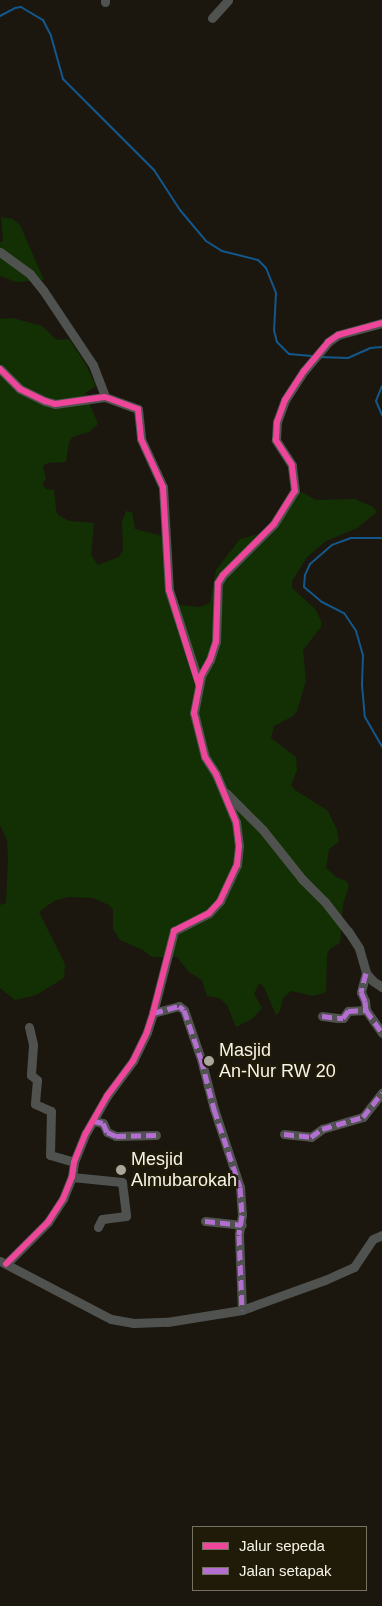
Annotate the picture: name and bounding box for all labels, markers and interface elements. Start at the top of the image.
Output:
place label: Masjid An-Nur RW 20 [219,1040,336,1082]
marker: Masjid An-Nur RW 20 [203,1055,215,1067]
place label: Mesjid Almubarokah [131,1149,237,1192]
marker: Mesjid Almubarokah [115,1164,127,1176]
legend [192,1526,367,1591]
text: Jalur sepeda [239,1537,325,1554]
text: Jalan setapak [239,1562,332,1579]

